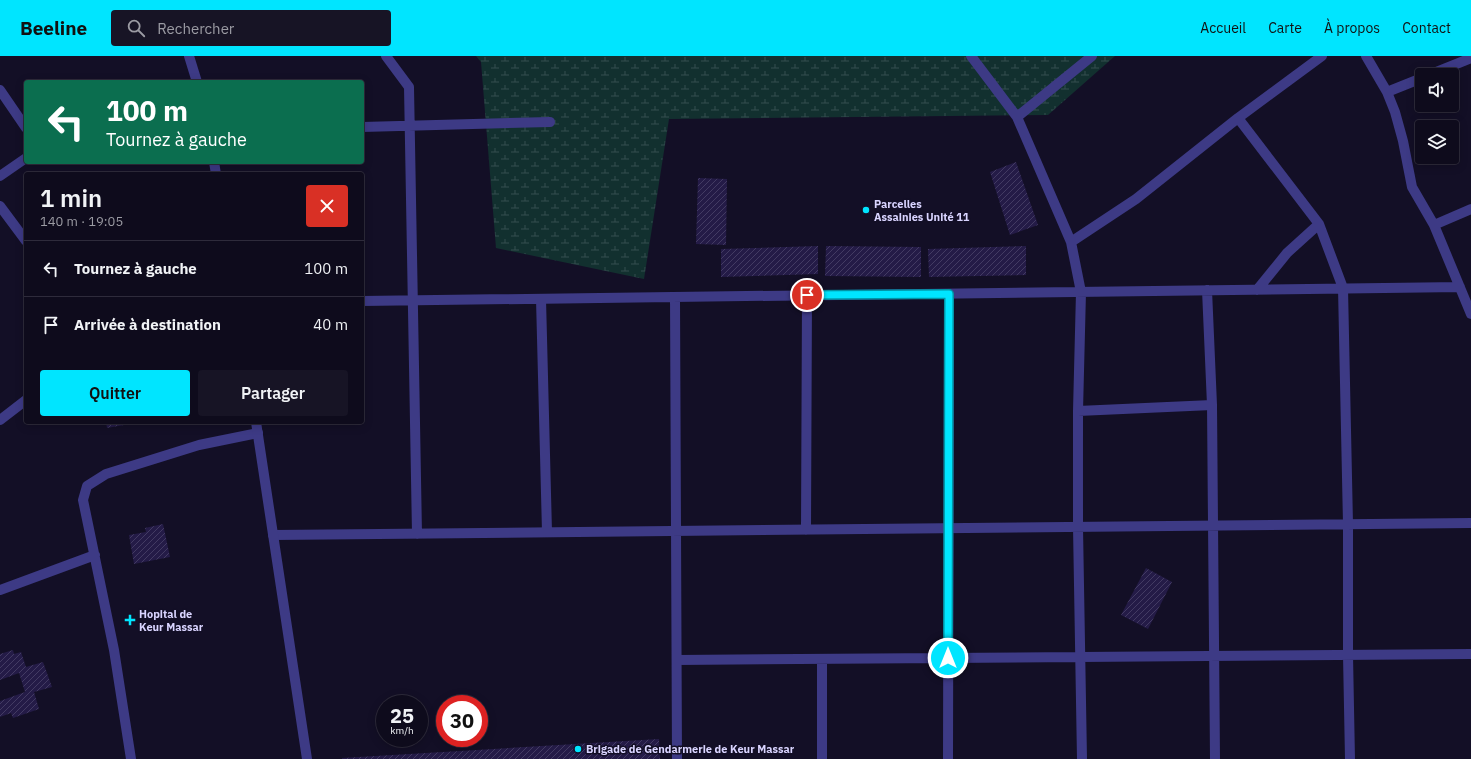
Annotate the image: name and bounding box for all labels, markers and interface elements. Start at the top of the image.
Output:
search box [111,10,391,46]
text: Beeline [20,16,87,40]
icon: search [125,17,147,39]
text: Rechercher [157,19,234,38]
text: Accueil [1200,19,1246,37]
text: Carte [1268,19,1302,37]
text: À propos [1324,19,1380,37]
text: Contact [1402,19,1451,37]
map controls [1415,68,1459,164]
button: sound [1415,68,1459,112]
text: 100 m [106,92,188,129]
icon: left [40,96,92,148]
button: layers [1415,120,1459,164]
text: Tournez à gauche [106,128,247,151]
text: 1 min [40,182,102,214]
button: close [306,185,348,227]
place label: Parcelles Assainies Unité 11 [874,197,970,224]
marker: Parcelles Assainies Unité 11 [861,205,871,215]
text: 140 m · 19:05 [40,213,123,230]
icon: left [40,258,62,280]
text: Tournez à gauche [74,259,197,278]
text: 100 m [304,259,348,278]
pin [790,278,824,312]
icon: arrive [796,284,818,306]
icon: arrive [40,314,62,336]
text: Arrivée à destination [74,315,221,334]
text: 40 m [313,315,348,334]
button: Quitter [40,370,190,416]
button: Partager [198,370,348,416]
place label: Hopital de Keur Massar [139,607,204,634]
marker: Hopital de Keur Massar [124,614,136,626]
position arrow [927,637,969,679]
speed limit sign: 30 [436,695,488,747]
text: 25 [390,702,414,729]
text: km/h [390,724,414,737]
place label: Brigade de Gendarmerie de Keur Massar [586,742,795,756]
marker: Brigade de Gendarmerie de Keur Massar [573,744,583,754]

